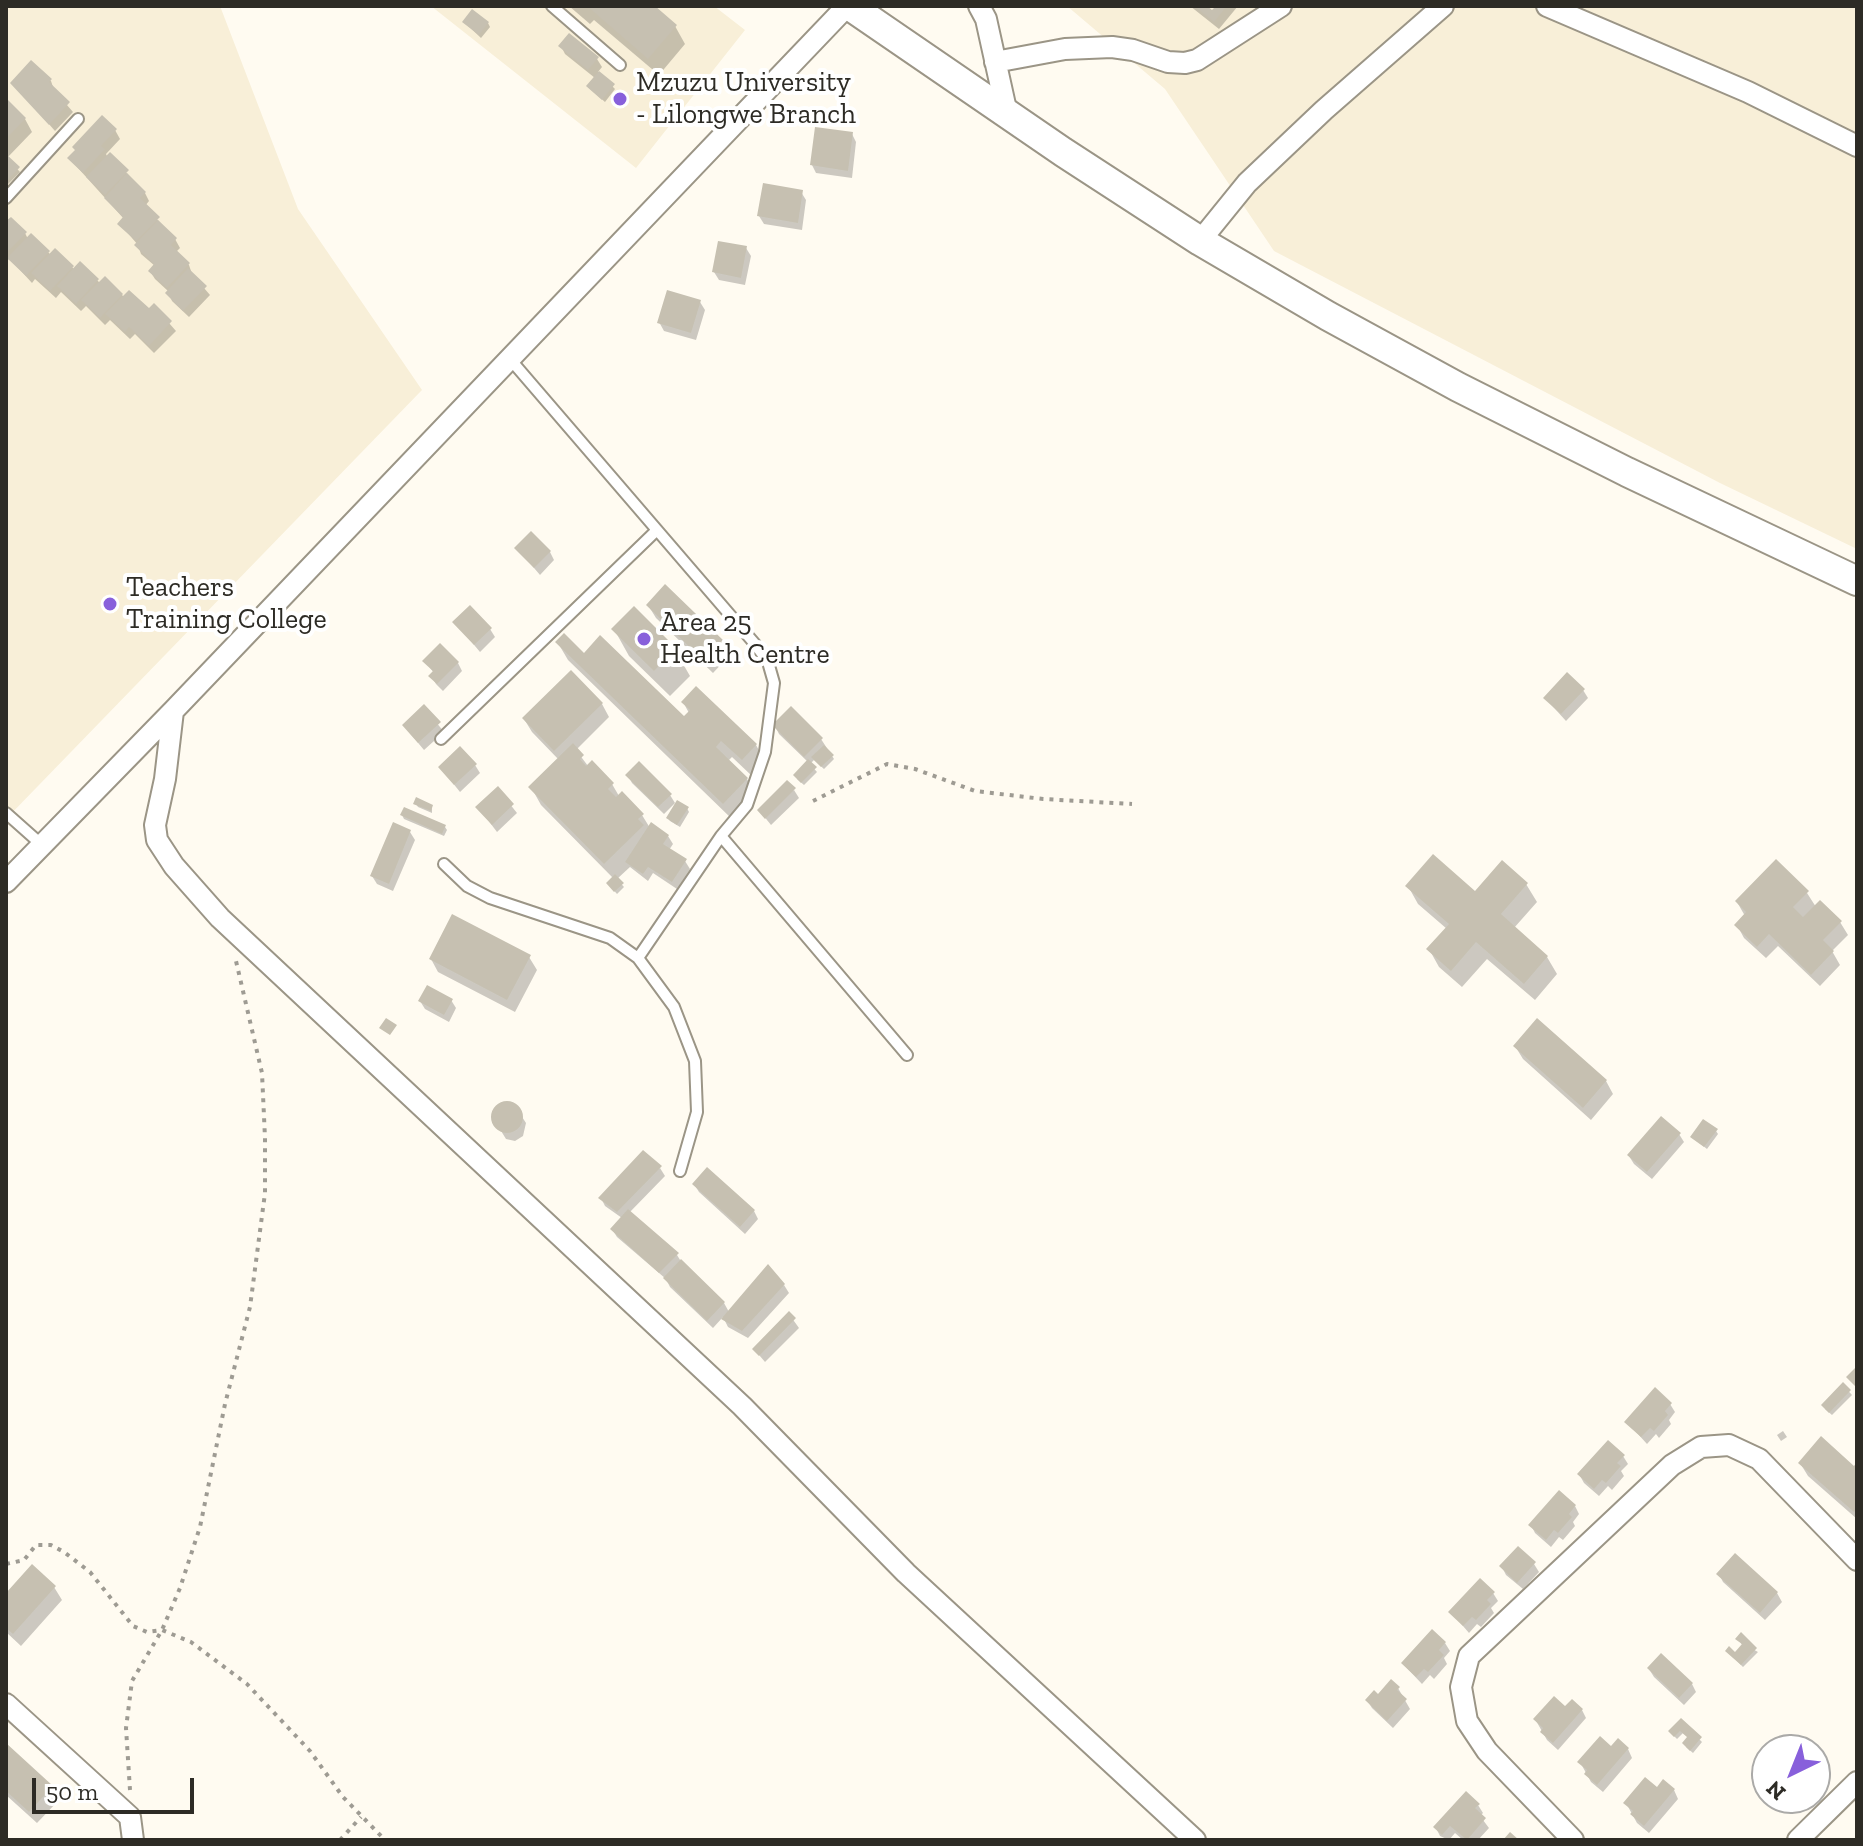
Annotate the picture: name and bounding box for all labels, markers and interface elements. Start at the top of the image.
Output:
place label: Mzuzu University - Lilongwe Branch [636,66,856,132]
marker: Mzuzu University - Lilongwe Branch [611,90,629,108]
place label: Teachers Training College [126,571,327,637]
marker: Teachers Training College [101,595,119,613]
place label: Area 25 Health Centre [660,606,830,672]
marker: Area 25 Health Centre [635,630,653,648]
north arrow [1751,1734,1831,1814]
scale bar [36,1762,198,1812]
text: N [1760,1775,1791,1806]
text: 50 m [46,1777,98,1806]

